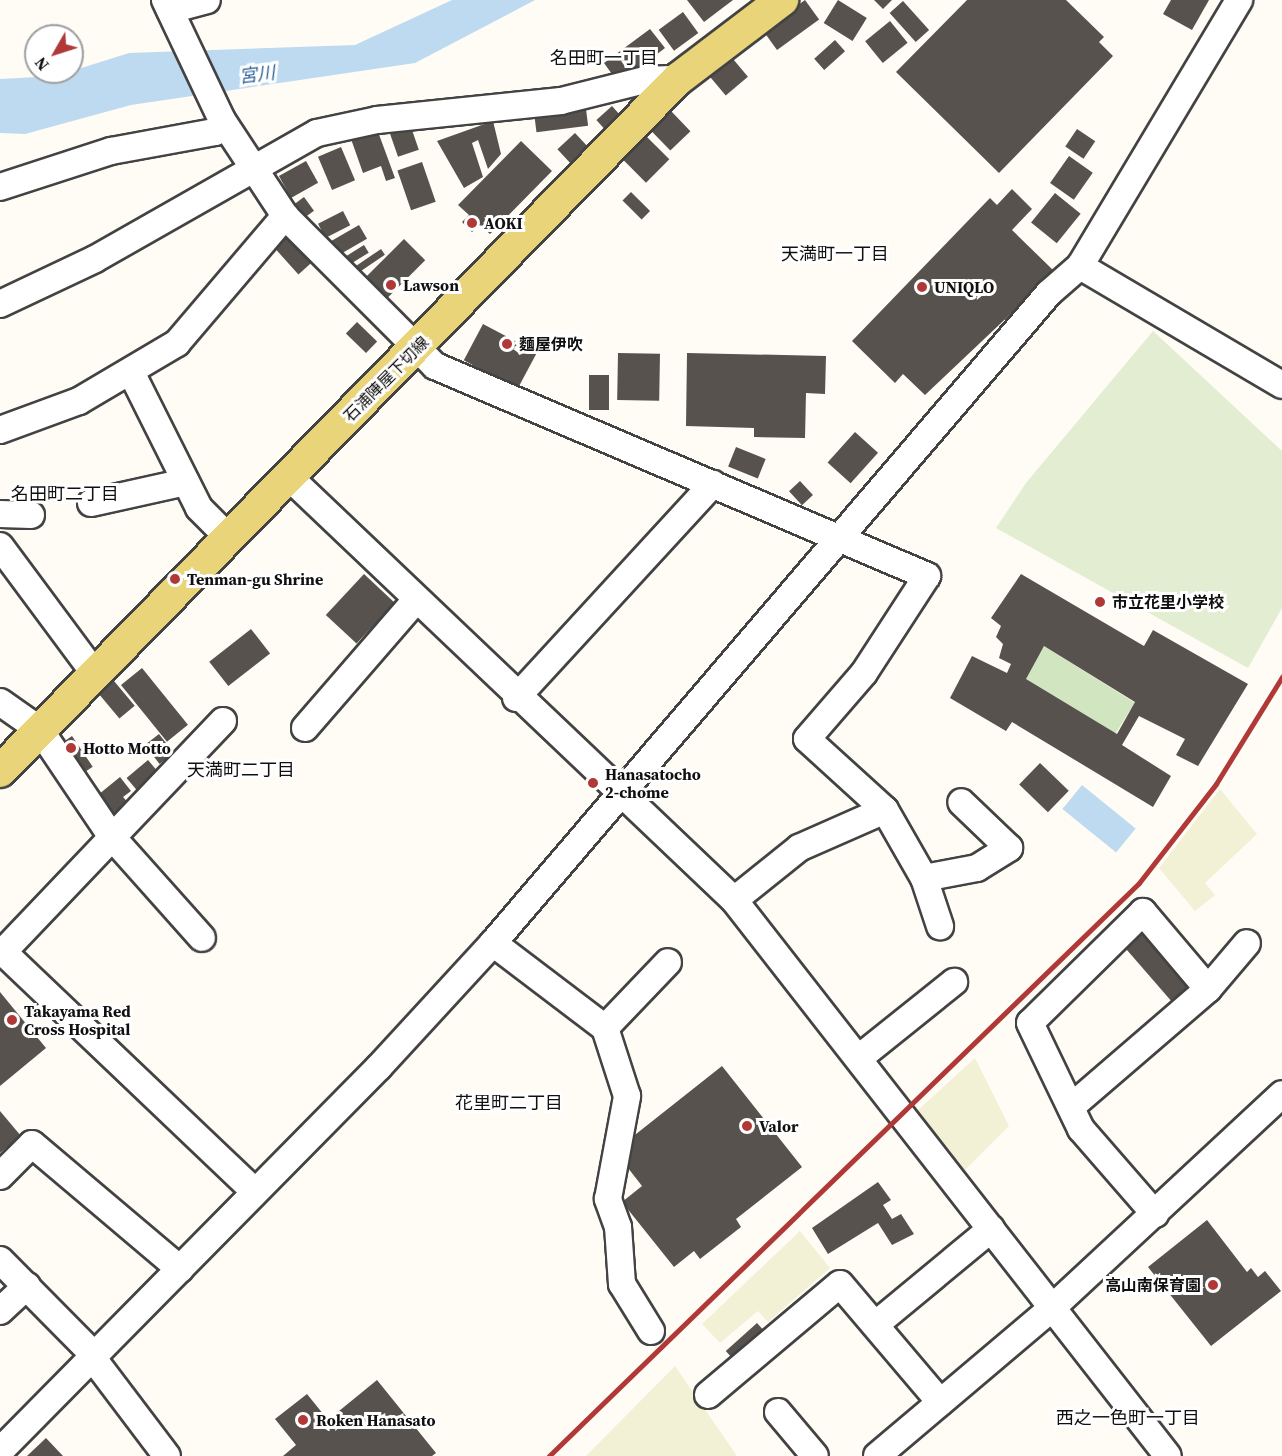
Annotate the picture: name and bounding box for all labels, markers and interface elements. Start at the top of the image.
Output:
north arrow [24,24,84,84]
district label: 名田町一丁目 [550,47,658,69]
text: N [29,53,54,76]
water label: 宮川 [238,62,276,88]
place label: AOKI [484,213,523,233]
marker: AOKI [465,216,479,230]
district label: 天満町一丁目 [781,243,889,265]
place label: Lawson [403,275,459,295]
place label: UNIQLO [934,277,994,297]
marker: Lawson [384,278,398,292]
marker: UNIQLO [915,280,929,294]
street label: 石浦陣屋下切線 [340,333,432,425]
place label: 麵屋伊吹 [519,334,583,354]
marker: 麵屋伊吹 [500,337,514,351]
district label: 名田町二丁目 [11,483,119,505]
place label: Tenman-gu Shrine [187,569,323,589]
marker: Tenman-gu Shrine [168,572,182,586]
place label: 市立花里小学校 [1112,592,1224,612]
marker: 市立花里小学校 [1093,595,1107,609]
place label: Hotto Motto [83,738,171,758]
marker: Hotto Motto [64,741,78,755]
district label: 天満町二丁目 [187,759,295,781]
place label: Hanasatocho 2-chome [605,764,701,802]
marker: Hanasatocho 2-chome [586,776,600,790]
place label: Takayama Red Cross Hospital [24,1001,131,1039]
marker: Takayama Red Cross Hospital [5,1013,19,1027]
district label: 花里町二丁目 [455,1092,563,1114]
place label: Valor [759,1116,798,1136]
marker: Valor [740,1119,754,1133]
place label: 高山南保育園 [1105,1275,1201,1295]
marker: 高山南保育園 [1206,1278,1220,1292]
district label: 西之一色町一丁目 [1056,1407,1200,1429]
place label: Roken Hanasato [316,1410,436,1430]
marker: Roken Hanasato [294,1411,312,1429]

